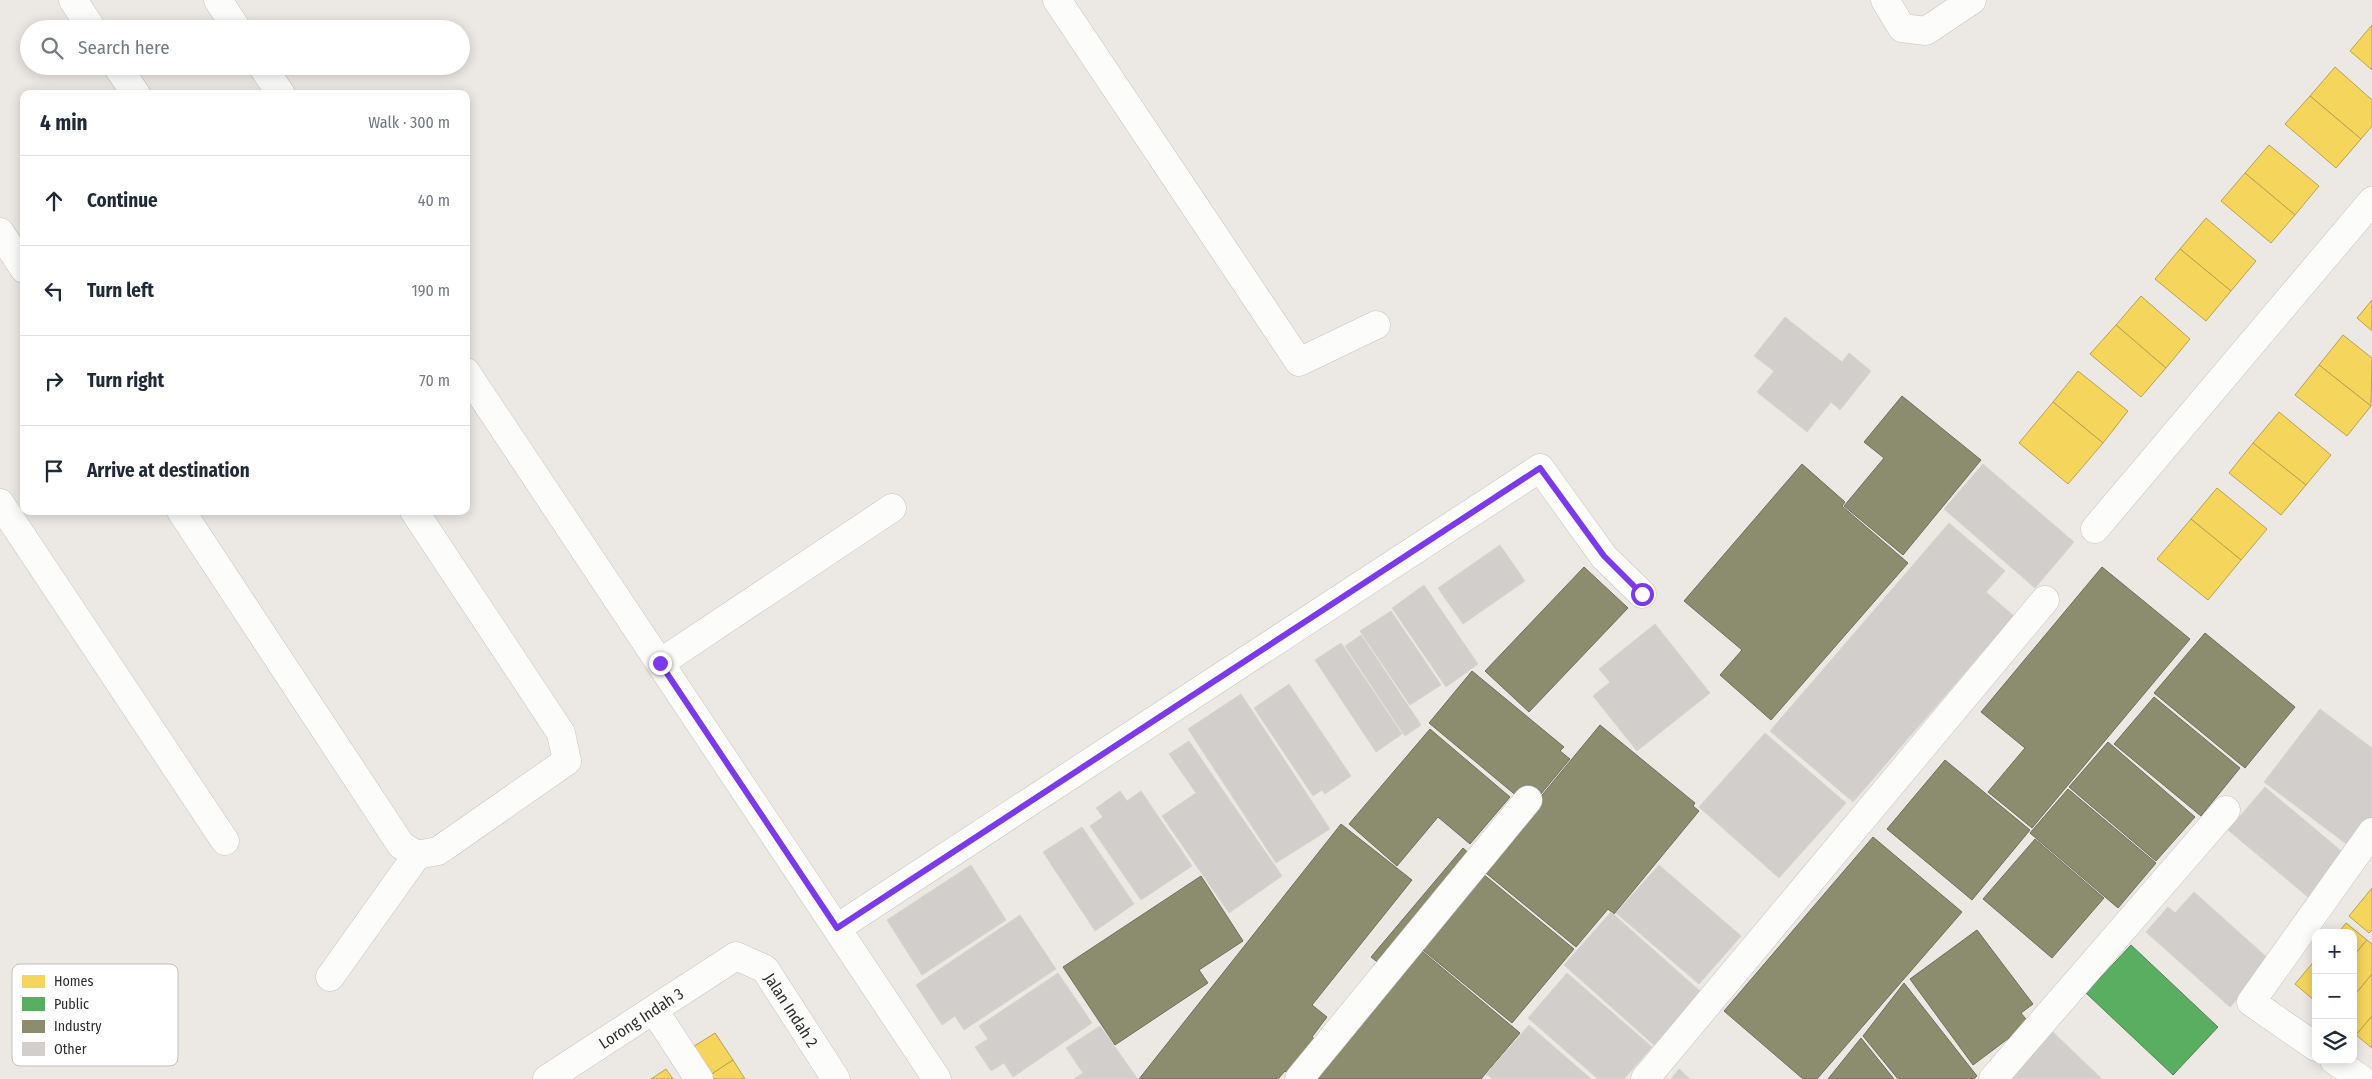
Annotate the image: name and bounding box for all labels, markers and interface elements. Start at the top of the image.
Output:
search box [20,20,470,75]
icon: search [38,34,66,62]
text: Search here [78,36,170,59]
text: 4 min [40,110,88,136]
text: Walk · 300 m [368,113,450,132]
icon: ahead [40,187,68,215]
text: Continue [87,189,158,212]
text: 40 m [418,191,450,210]
icon: left [40,277,68,305]
text: Turn left [87,279,154,302]
text: 190 m [412,281,450,300]
icon: right [40,367,68,395]
text: Turn right [87,369,164,392]
text: 70 m [419,371,450,390]
icon: arrive [40,457,68,485]
text: Arrive at destination [87,459,250,482]
route start [1631,583,1654,606]
route end [649,652,672,675]
map controls [2312,929,2357,1064]
button: + [2312,929,2357,974]
legend [12,964,178,1066]
street label: Jalan Indah 2 [761,969,822,1051]
text: Homes [54,973,94,990]
button: − [2312,974,2357,1019]
street label: Lorong Indah 3 [595,984,687,1052]
text: Public [54,996,89,1013]
text: Industry [54,1018,102,1035]
button: layers [2312,1019,2357,1064]
text: Other [54,1041,87,1058]

